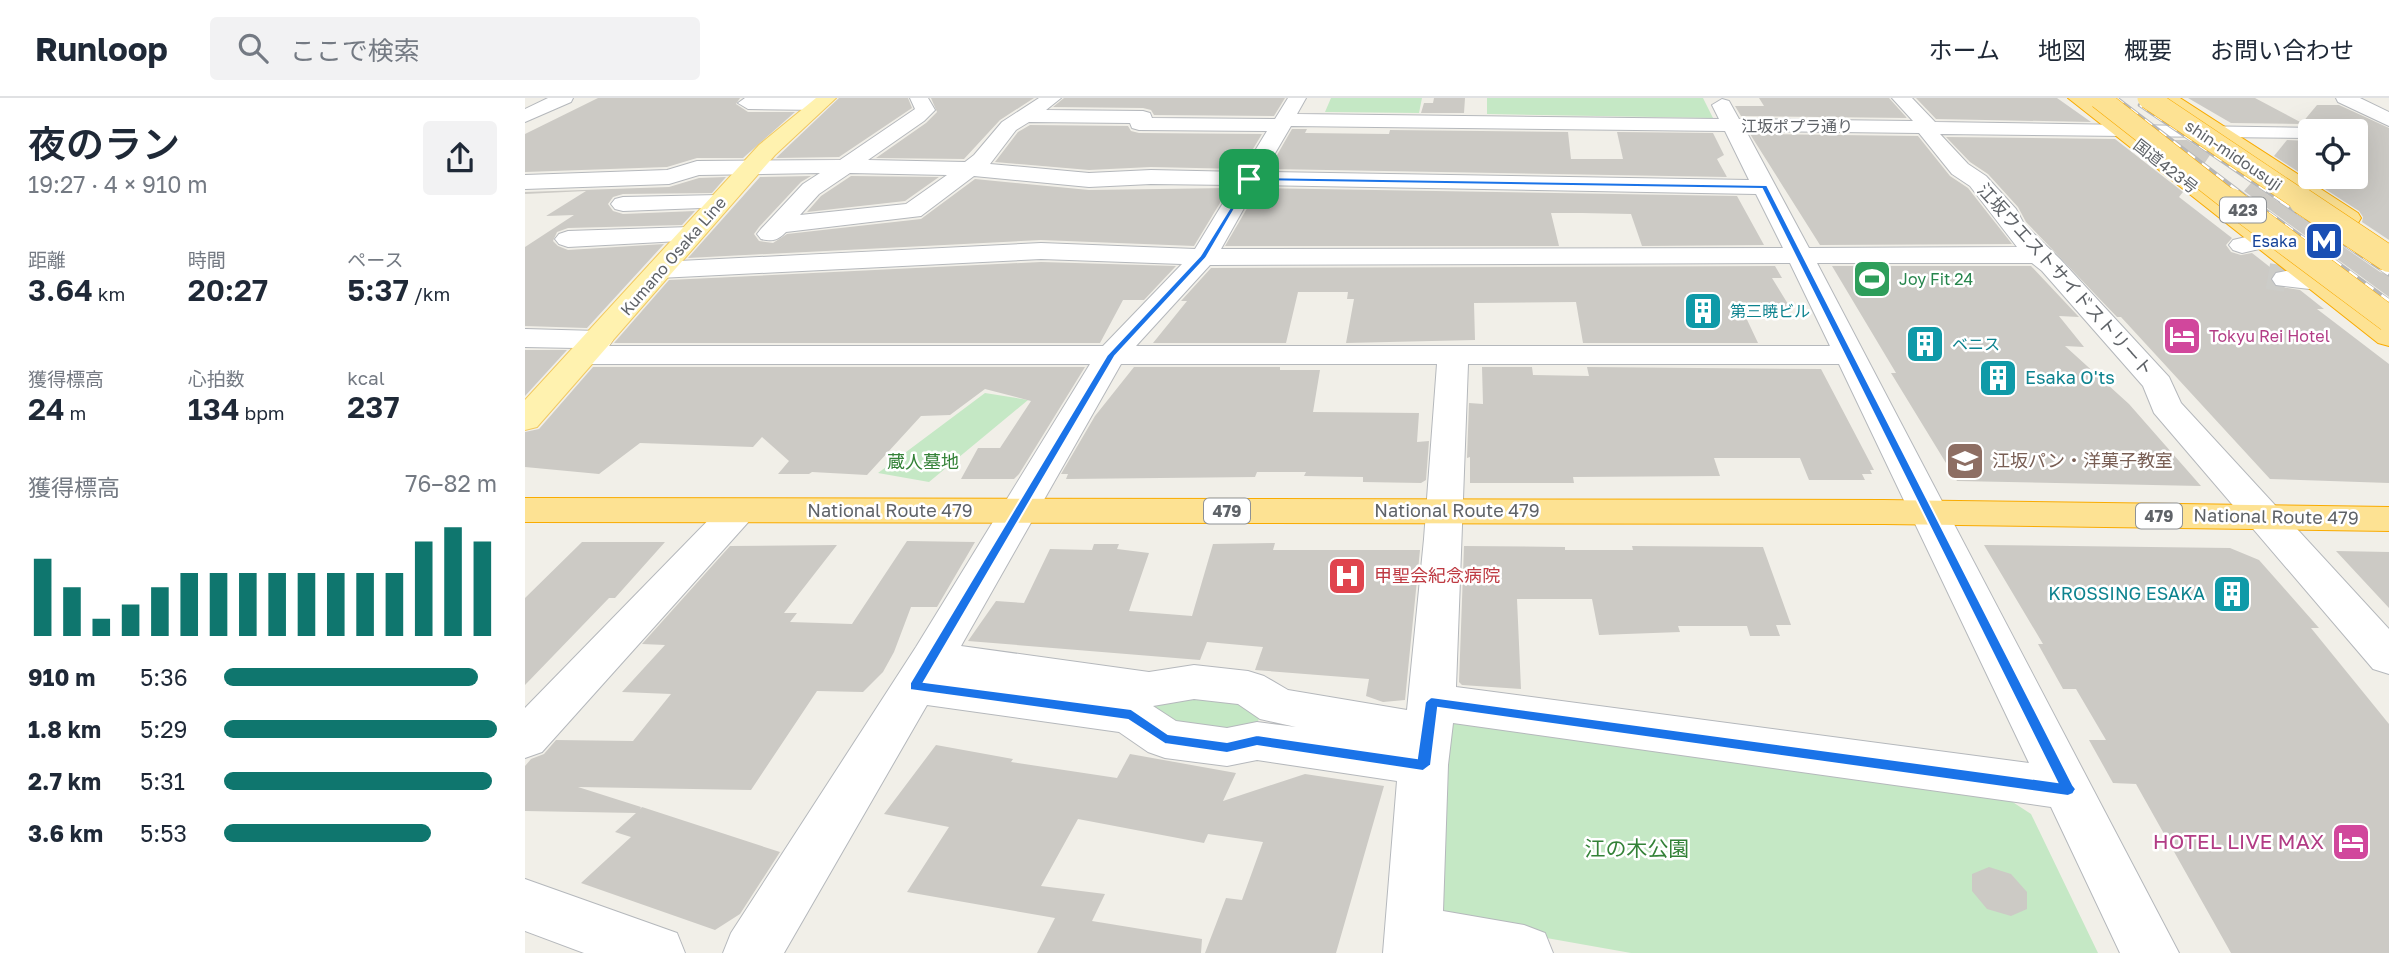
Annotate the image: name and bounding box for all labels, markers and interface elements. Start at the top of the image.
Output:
search box [210,17,700,80]
text: Runloop [35,29,168,68]
icon: search [234,29,272,67]
text: ここで検索 [290,35,420,66]
text: ホーム [1929,35,2000,64]
text: 地図 [2038,35,2086,64]
text: 概要 [2124,35,2172,64]
text: お問い合わせ [2210,35,2354,64]
street label: shin-midousuji [2182,115,2286,195]
street label: 江坂ポプラ通り [1741,116,1853,136]
map controls [2298,119,2368,189]
button: locate [2298,119,2368,189]
text: 夜のラン [28,121,180,166]
button: share [423,121,497,195]
street label: 国道423号 [2130,135,2202,197]
pin [1219,149,1279,209]
icon: arrive [1230,160,1268,198]
text: 19:27 · 4 × 910 m [28,170,208,198]
street label: 江坂ウエストサイドストリート [1973,178,2158,380]
street label: Kumano Osaka Line [616,193,730,319]
road number: 423 [2220,198,2266,222]
metro station icon: Esaka [2303,220,2345,262]
place label: Esaka [2252,231,2297,251]
text: 距離 [28,248,66,271]
text: 時間 [188,248,226,271]
text: ペース [347,248,403,271]
sports icon: Joy Fit 24 [1851,258,1893,300]
place label: Joy Fit 24 [1899,269,1973,289]
text: 3.64 [28,272,93,308]
text: 20:27 [188,272,268,308]
text: 5:37 [347,272,409,308]
text: km [93,282,125,305]
text: /km [409,282,450,305]
building icon: 第三暁ビル [1682,290,1724,332]
place label: 第三暁ビル [1730,301,1810,321]
hotel icon: Tokyu Rei Hotel [2161,315,2203,357]
building icon: ベニス [1904,323,1946,365]
place label: Tokyu Rei Hotel [2209,326,2330,346]
place label: ベニス [1952,334,2000,354]
building icon: Esaka O'ts [1977,357,2019,399]
text: kcal [347,366,385,389]
place label: Esaka O'ts [2025,366,2115,388]
text: 獲得標高 [28,367,104,390]
text: 心拍数 [188,367,245,390]
text: 237 [347,389,400,425]
text: 24 [28,391,65,427]
text: 134 [188,391,240,427]
text: m [65,401,86,424]
text: bpm [240,401,285,424]
school or university icon: 江坂パン・洋菓子教室 [1944,440,1986,482]
place label: 江坂パン・洋菓子教室 [1992,449,2173,471]
park label: 蔵人墓地 [887,450,959,472]
text: 76–82 m [405,469,497,497]
text: 獲得標高 [28,473,120,501]
road number: 479 [1204,498,1250,524]
street label: National Route 479 [807,499,973,521]
street label: National Route 479 [1374,499,1540,521]
road number: 479 [2136,504,2182,528]
street label: National Route 479 [2193,504,2359,528]
hospital icon: 甲聖会紀念病院 [1326,555,1368,597]
place label: 甲聖会紀念病院 [1374,564,1500,586]
building icon: KROSSING ESAKA [2211,573,2253,615]
place label: KROSSING ESAKA [2048,582,2205,604]
text: 910 m [28,663,95,691]
text: 5:36 [140,663,188,691]
text: 1.8 km [28,715,101,743]
text: 5:29 [140,715,188,743]
text: 2.7 km [28,767,101,795]
text: 5:31 [140,767,185,795]
text: 3.6 km [28,819,103,847]
text: 5:53 [140,819,187,847]
hotel icon: HOTEL LIVE MAX [2330,821,2372,863]
place label: HOTEL LIVE MAX [2153,828,2324,854]
park label: 江の木公園 [1585,835,1690,861]

